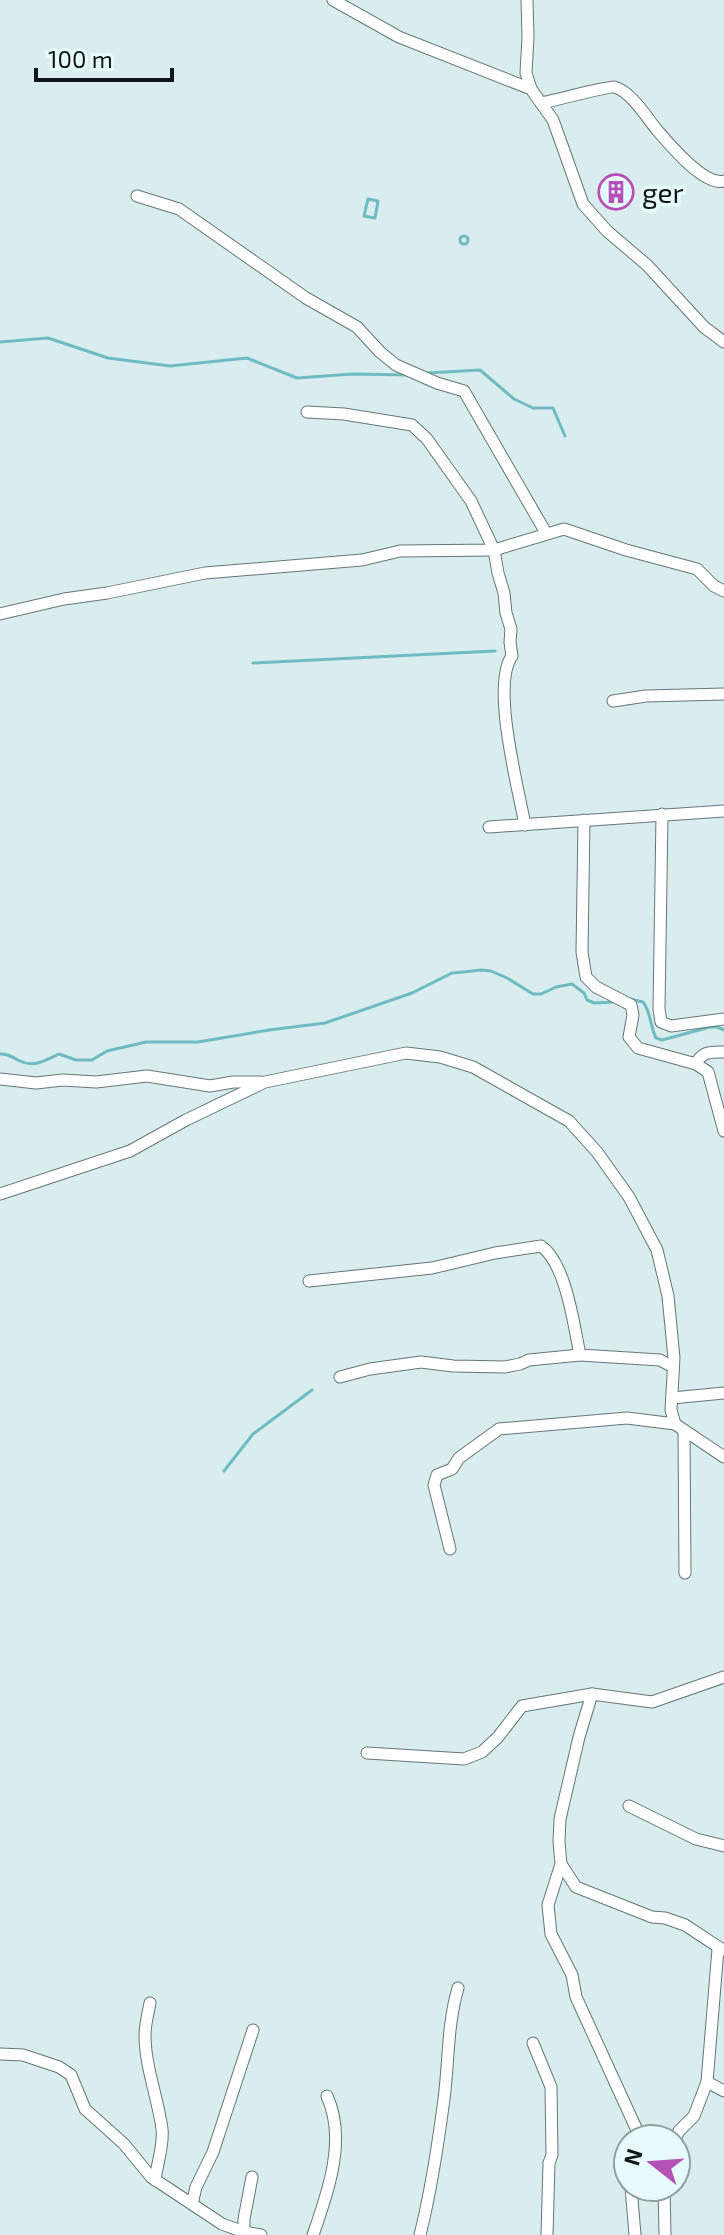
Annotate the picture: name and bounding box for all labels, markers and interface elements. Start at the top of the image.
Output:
scale bar [36,32,172,82]
text: 100 m [48,44,113,73]
building icon: ger [597,173,635,211]
place label: ger [642,175,684,209]
north arrow [612,2123,692,2203]
text: N [617,2145,647,2168]

